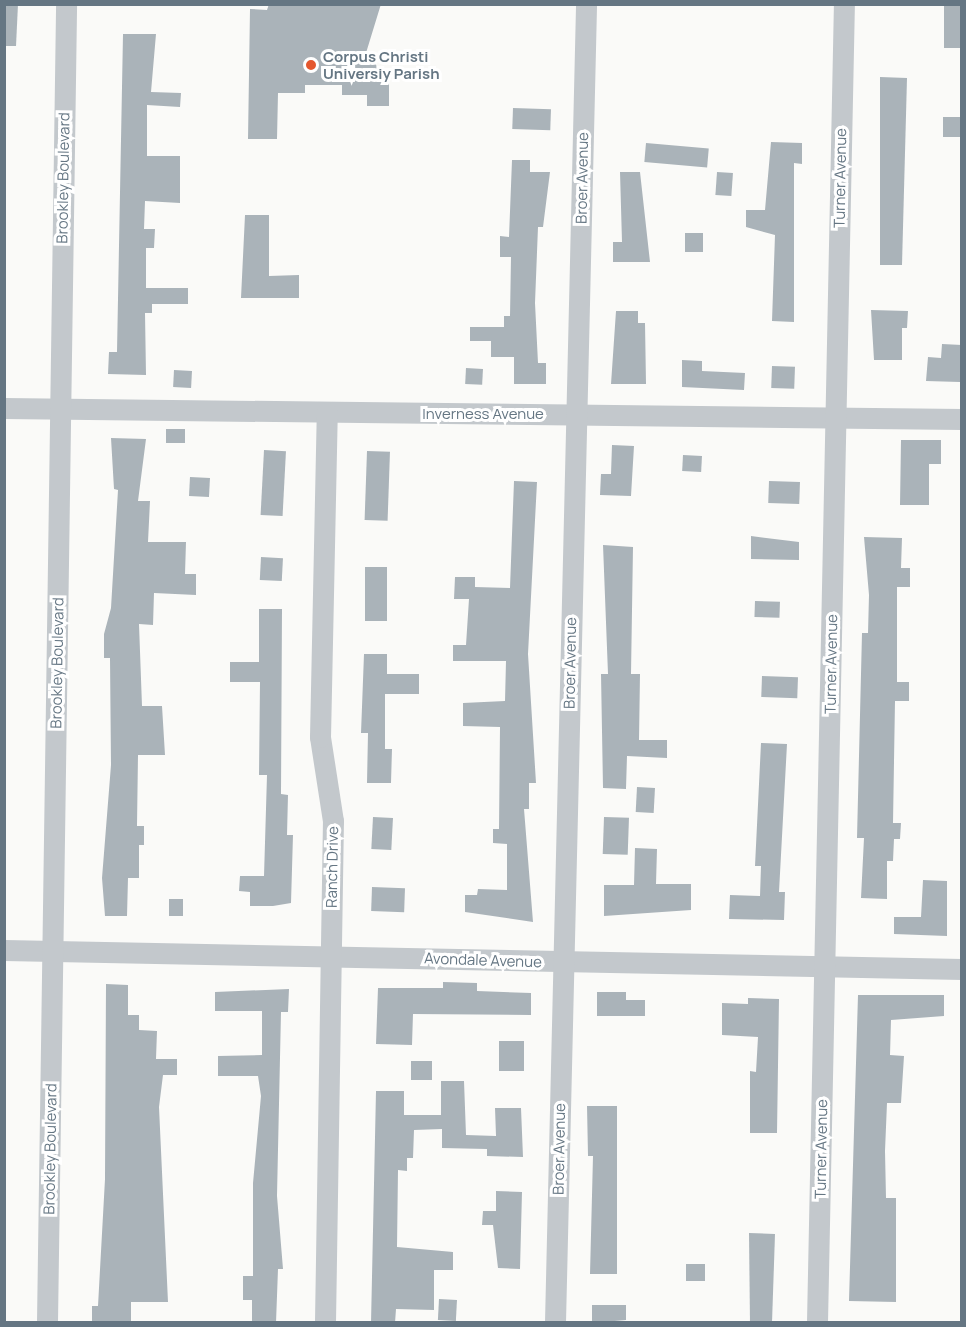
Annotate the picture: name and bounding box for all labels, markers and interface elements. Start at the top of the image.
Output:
place label: Corpus Christi Universiy Parish [323,47,440,82]
marker: Corpus Christi Universiy Parish [304,58,318,72]
street label: Brookley Boulevard [53,112,73,244]
street label: Turner Avenue [830,128,850,228]
street label: Broer Avenue [572,132,592,224]
street label: Inverness Avenue [422,405,544,423]
street label: Brookley Boulevard [47,597,67,729]
street label: Turner Avenue [821,614,841,714]
street label: Broer Avenue [560,617,580,709]
street label: Ranch Drive [322,826,342,908]
street label: Avondale Avenue [424,949,542,971]
street label: Brookley Boulevard [40,1083,60,1215]
street label: Turner Avenue [811,1099,831,1199]
street label: Broer Avenue [549,1103,569,1195]

